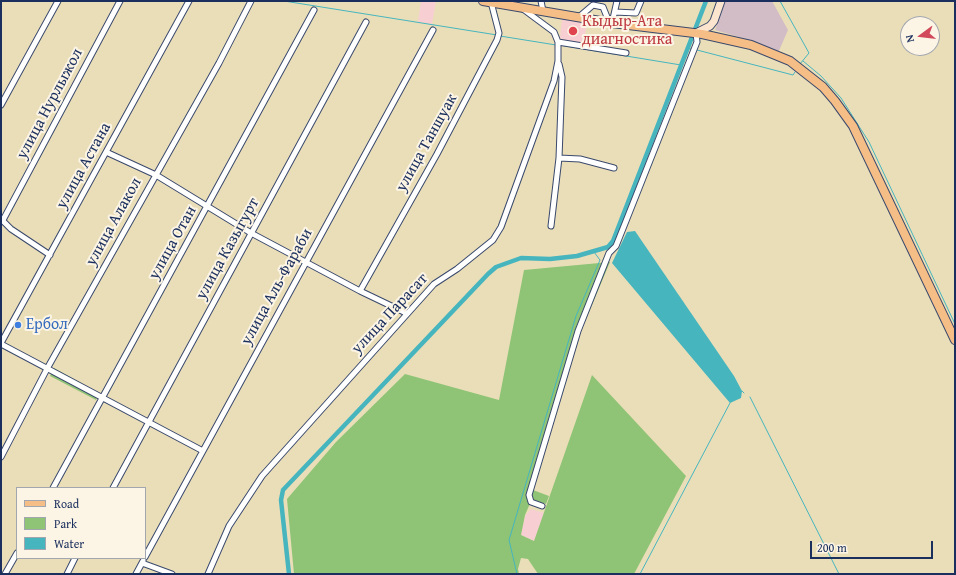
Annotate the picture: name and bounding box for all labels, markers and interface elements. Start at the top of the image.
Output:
place label: Кыдыр-Ата диагностика [582,12,672,50]
north arrow [900,16,940,56]
marker: Кыдыр-Ата диагностика [567,25,579,37]
text: N [901,33,918,44]
street label: улица Нурлыжол [13,45,87,163]
street label: улица Таншуак [392,91,462,195]
street label: улица Астана [52,119,116,213]
street label: улица Алакол [82,174,146,270]
street label: улица Казыгурт [192,195,264,303]
street label: улица Отан [145,203,201,283]
street label: улица Аль-Фараби [237,225,317,349]
street label: улица Парасат [348,270,432,358]
place label: Ербол [26,315,68,335]
marker: Ербол [13,320,23,330]
legend [16,487,146,559]
text: Road [54,495,79,512]
text: Park [54,515,77,532]
scale bar [812,533,935,559]
text: Water [54,535,84,552]
text: 200 m [817,539,847,556]

